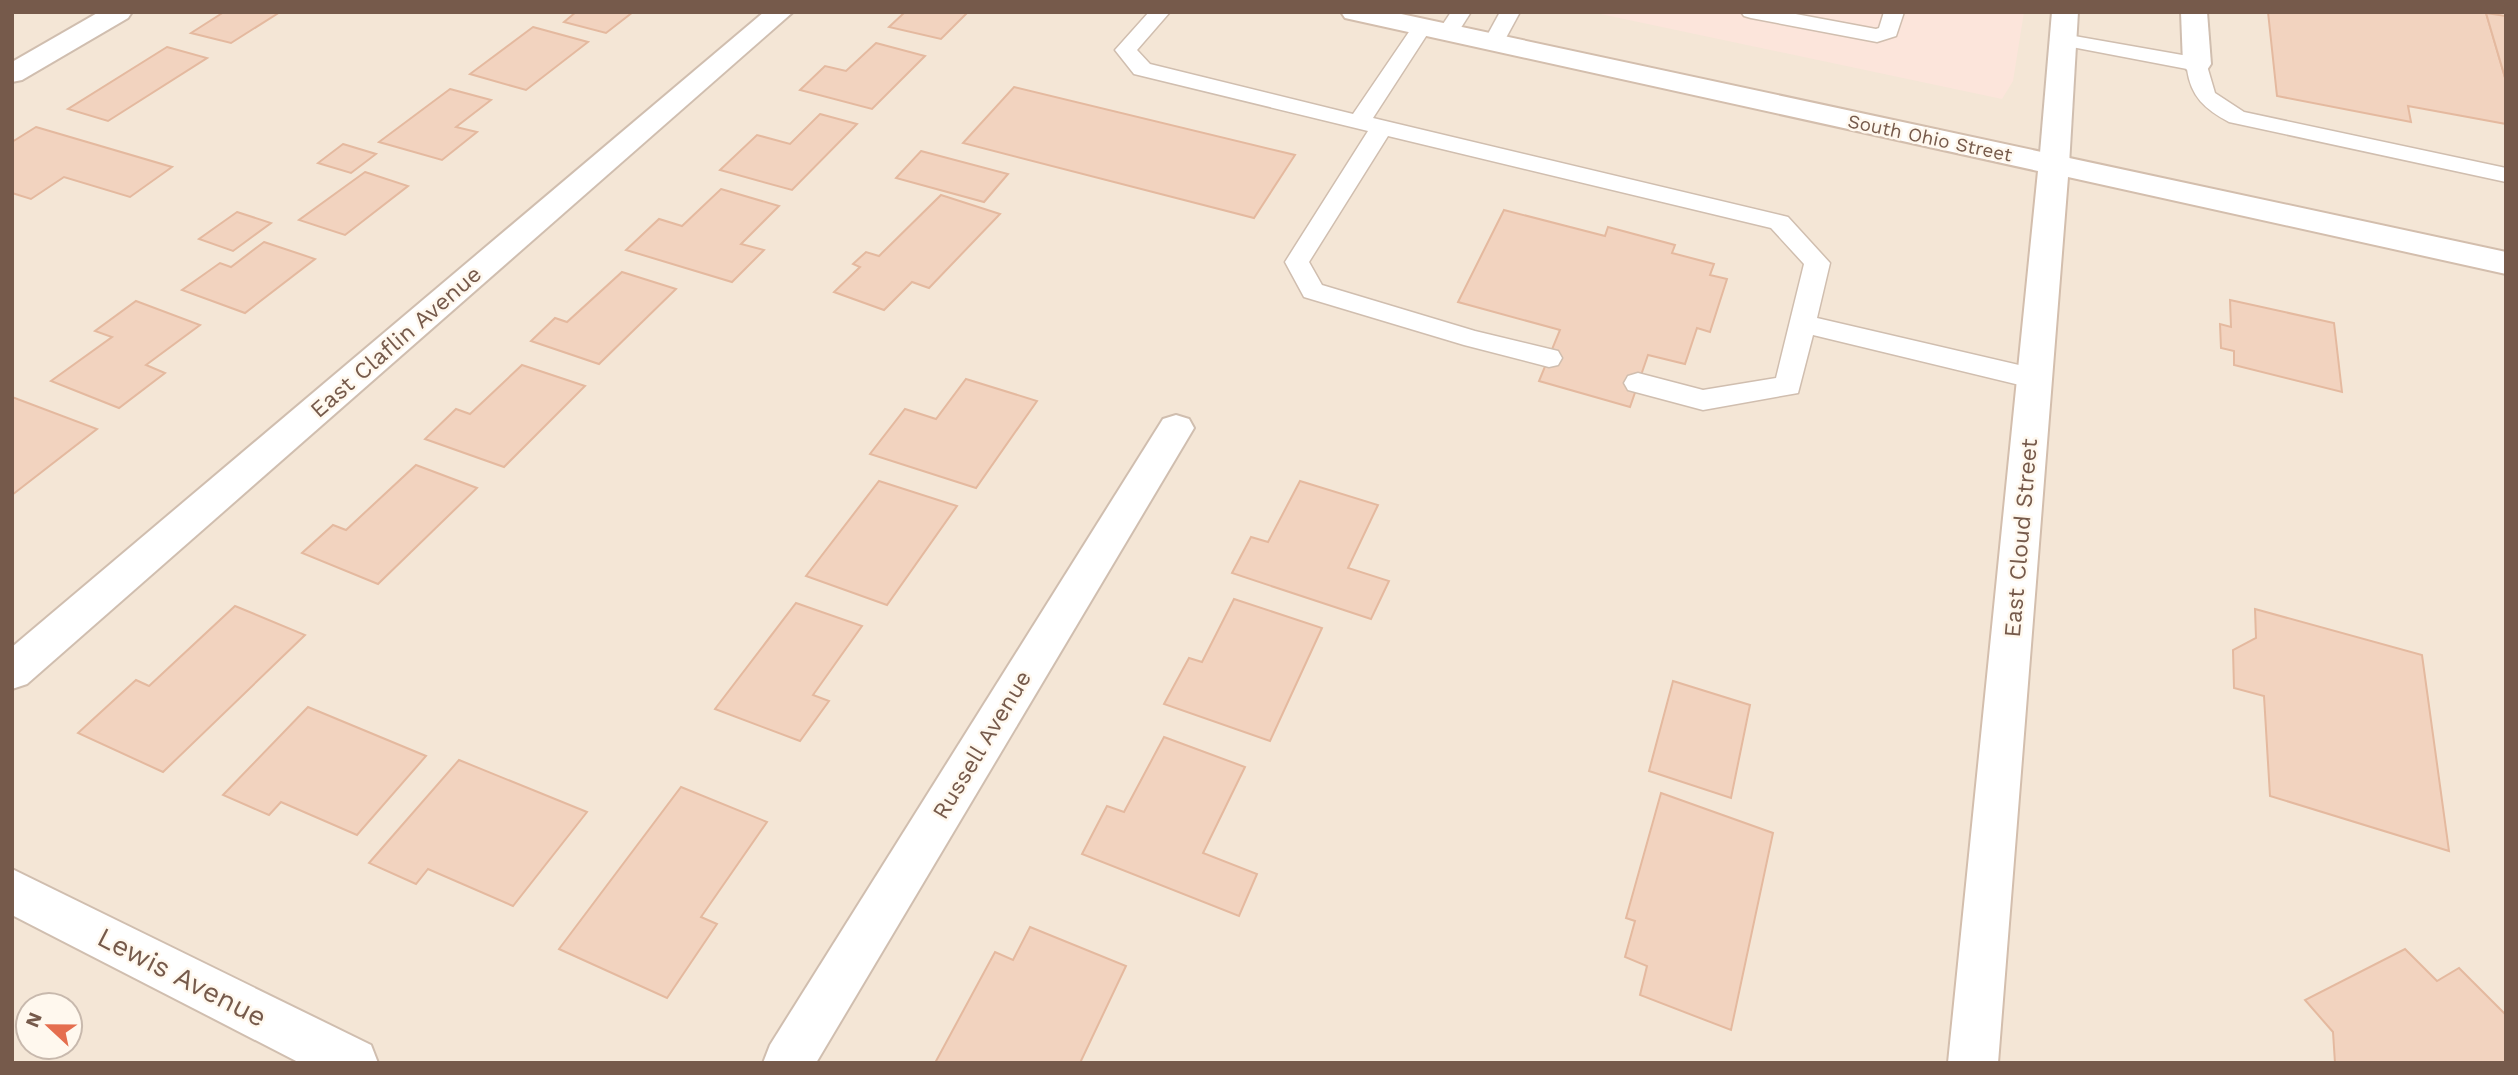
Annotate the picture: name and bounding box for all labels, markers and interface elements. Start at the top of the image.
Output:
street label: South Ohio Street [1846,109,2014,167]
street label: East Claflin Avenue [305,260,487,424]
street label: East Cloud Street [1999,437,2043,639]
street label: Russell Avenue [927,666,1037,824]
street label: Lewis Avenue [92,920,272,1034]
north arrow [14,991,84,1061]
text: N [20,1009,47,1031]

